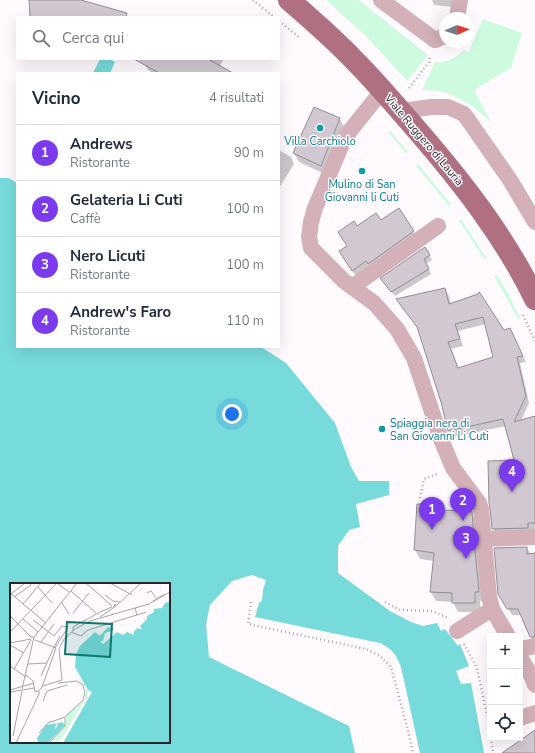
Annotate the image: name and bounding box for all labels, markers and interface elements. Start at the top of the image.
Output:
north arrow [439,12,475,48]
search box [16,16,280,60]
icon: search [30,27,52,49]
text: Cerca qui [62,28,124,48]
text: Vicino [32,87,81,110]
text: 4 risultati [209,89,264,107]
street label: Viale Ruggero di Lauria [381,90,467,189]
marker: Villa Carchiolo [315,123,325,133]
text: Andrews [70,134,133,154]
place label: Villa Carchiolo [283,134,356,149]
text: 1 [41,144,49,162]
text: 90 m [234,144,264,162]
text: Ristorante [70,154,130,172]
marker: Mulino di San Giovanni li Cuti [357,166,367,176]
place label: Mulino di San Giovanni li Cuti [325,177,399,205]
text: Gelateria Li Cuti [70,190,183,210]
text: 2 [41,200,49,218]
text: 100 m [226,200,264,218]
text: Caffè [70,210,101,228]
text: Nero Licuti [70,246,145,266]
text: 3 [41,256,49,274]
text: 100 m [226,256,264,274]
text: Ristorante [70,266,130,284]
text: Andrew's Faro [70,302,171,322]
text: 4 [41,312,49,330]
text: 110 m [226,312,264,330]
text: Ristorante [70,322,130,340]
your location [222,404,242,424]
place label: Spiaggia nera di San Giovanni Li Cuti [390,416,489,444]
marker: Spiaggia nera di San Giovanni Li Cuti [377,424,387,434]
pin: 4 [499,459,525,492]
pin: 2 [450,488,476,521]
pin: 1 [419,497,445,530]
pin: 3 [453,526,479,559]
inset map [10,583,170,743]
map controls [487,633,523,741]
button: + [487,633,523,669]
button: − [487,669,523,705]
button: locate [487,705,523,741]

